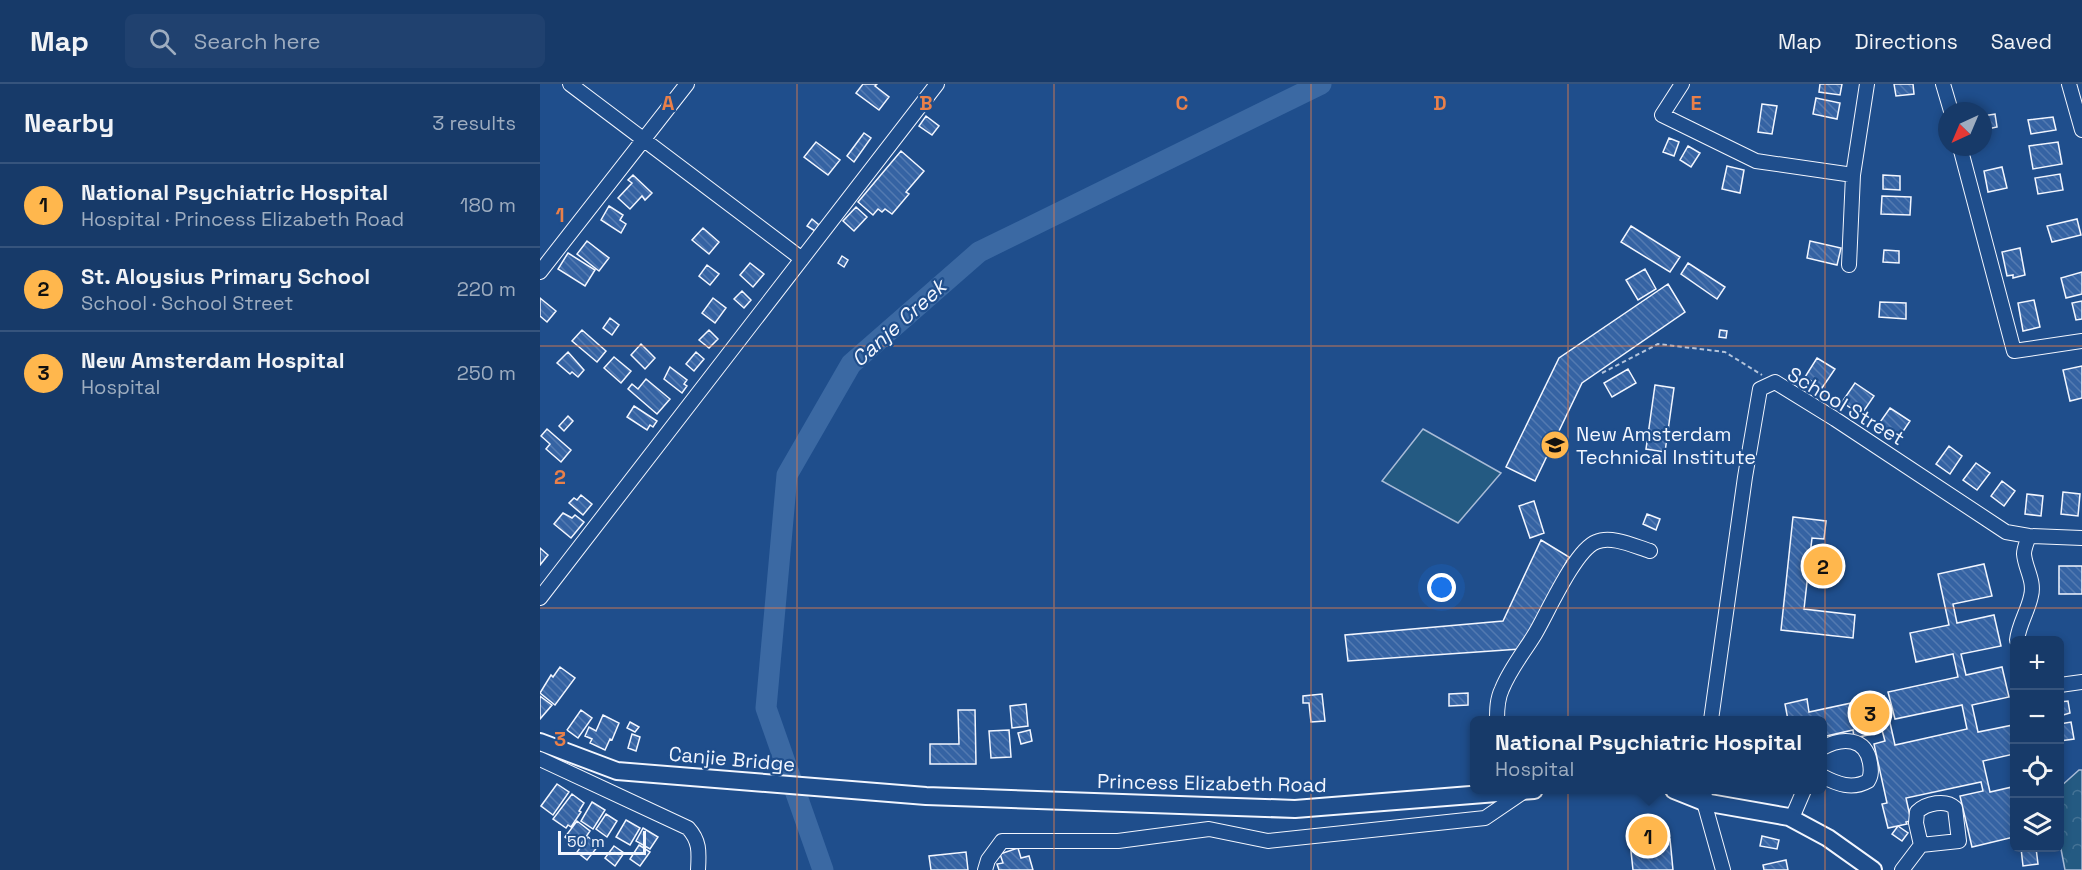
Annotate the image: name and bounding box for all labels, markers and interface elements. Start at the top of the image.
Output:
search box [125,14,545,68]
text: Map [30,23,89,59]
icon: search [146,25,179,58]
text: Search here [194,27,321,55]
text: Map [1778,28,1822,55]
text: Directions [1855,28,1958,55]
text: Saved [1991,28,2052,55]
text: A [662,90,675,116]
text: B [919,90,933,116]
text: C [1176,90,1189,116]
text: D [1433,90,1447,116]
text: E [1690,90,1702,116]
north arrow [1938,102,1992,156]
text: Nearby [24,106,114,140]
text: 3 results [432,110,516,136]
text: National Psychiatric Hospital [81,178,388,206]
text: 1 [39,192,48,218]
text: 180 m [460,192,516,218]
text: 1 [555,202,565,228]
text: Hospital · Princess Elizabeth Road [81,206,404,232]
text: St. Aloysius Primary School [81,262,370,290]
water label: Canje Creek [846,271,954,372]
text: 2 [38,276,49,302]
text: 220 m [457,276,516,302]
text: School · School Street [81,290,293,316]
text: New Amsterdam Hospital [81,346,345,374]
text: 3 [37,360,50,386]
text: 250 m [457,360,516,386]
street label: School Street [1783,361,1909,451]
text: Hospital [81,374,160,400]
place label: New Amsterdam Technical Institute [1576,421,1756,470]
school or university icon: New Amsterdam Technical Institute [1539,429,1571,461]
text: 2 [554,464,566,490]
pin: 2 [1804,544,1842,588]
your location [1427,573,1456,602]
map controls [2010,636,2064,852]
button: + [2010,636,2064,690]
pin: 3 [1850,690,1890,736]
button: − [2010,690,2064,744]
popup [1470,716,1827,794]
text: 3 [554,726,566,752]
text: National Psychiatric Hospital [1495,728,1802,756]
street label: Canjie Bridge [668,741,796,777]
button: locate [2010,744,2064,798]
text: Hospital [1495,756,1574,782]
street label: Princess Elizabeth Road [1097,768,1327,798]
button: layers [2010,798,2064,852]
pin: 1 [1628,814,1668,858]
scale bar [558,828,646,856]
text: 50 m [567,831,605,852]

